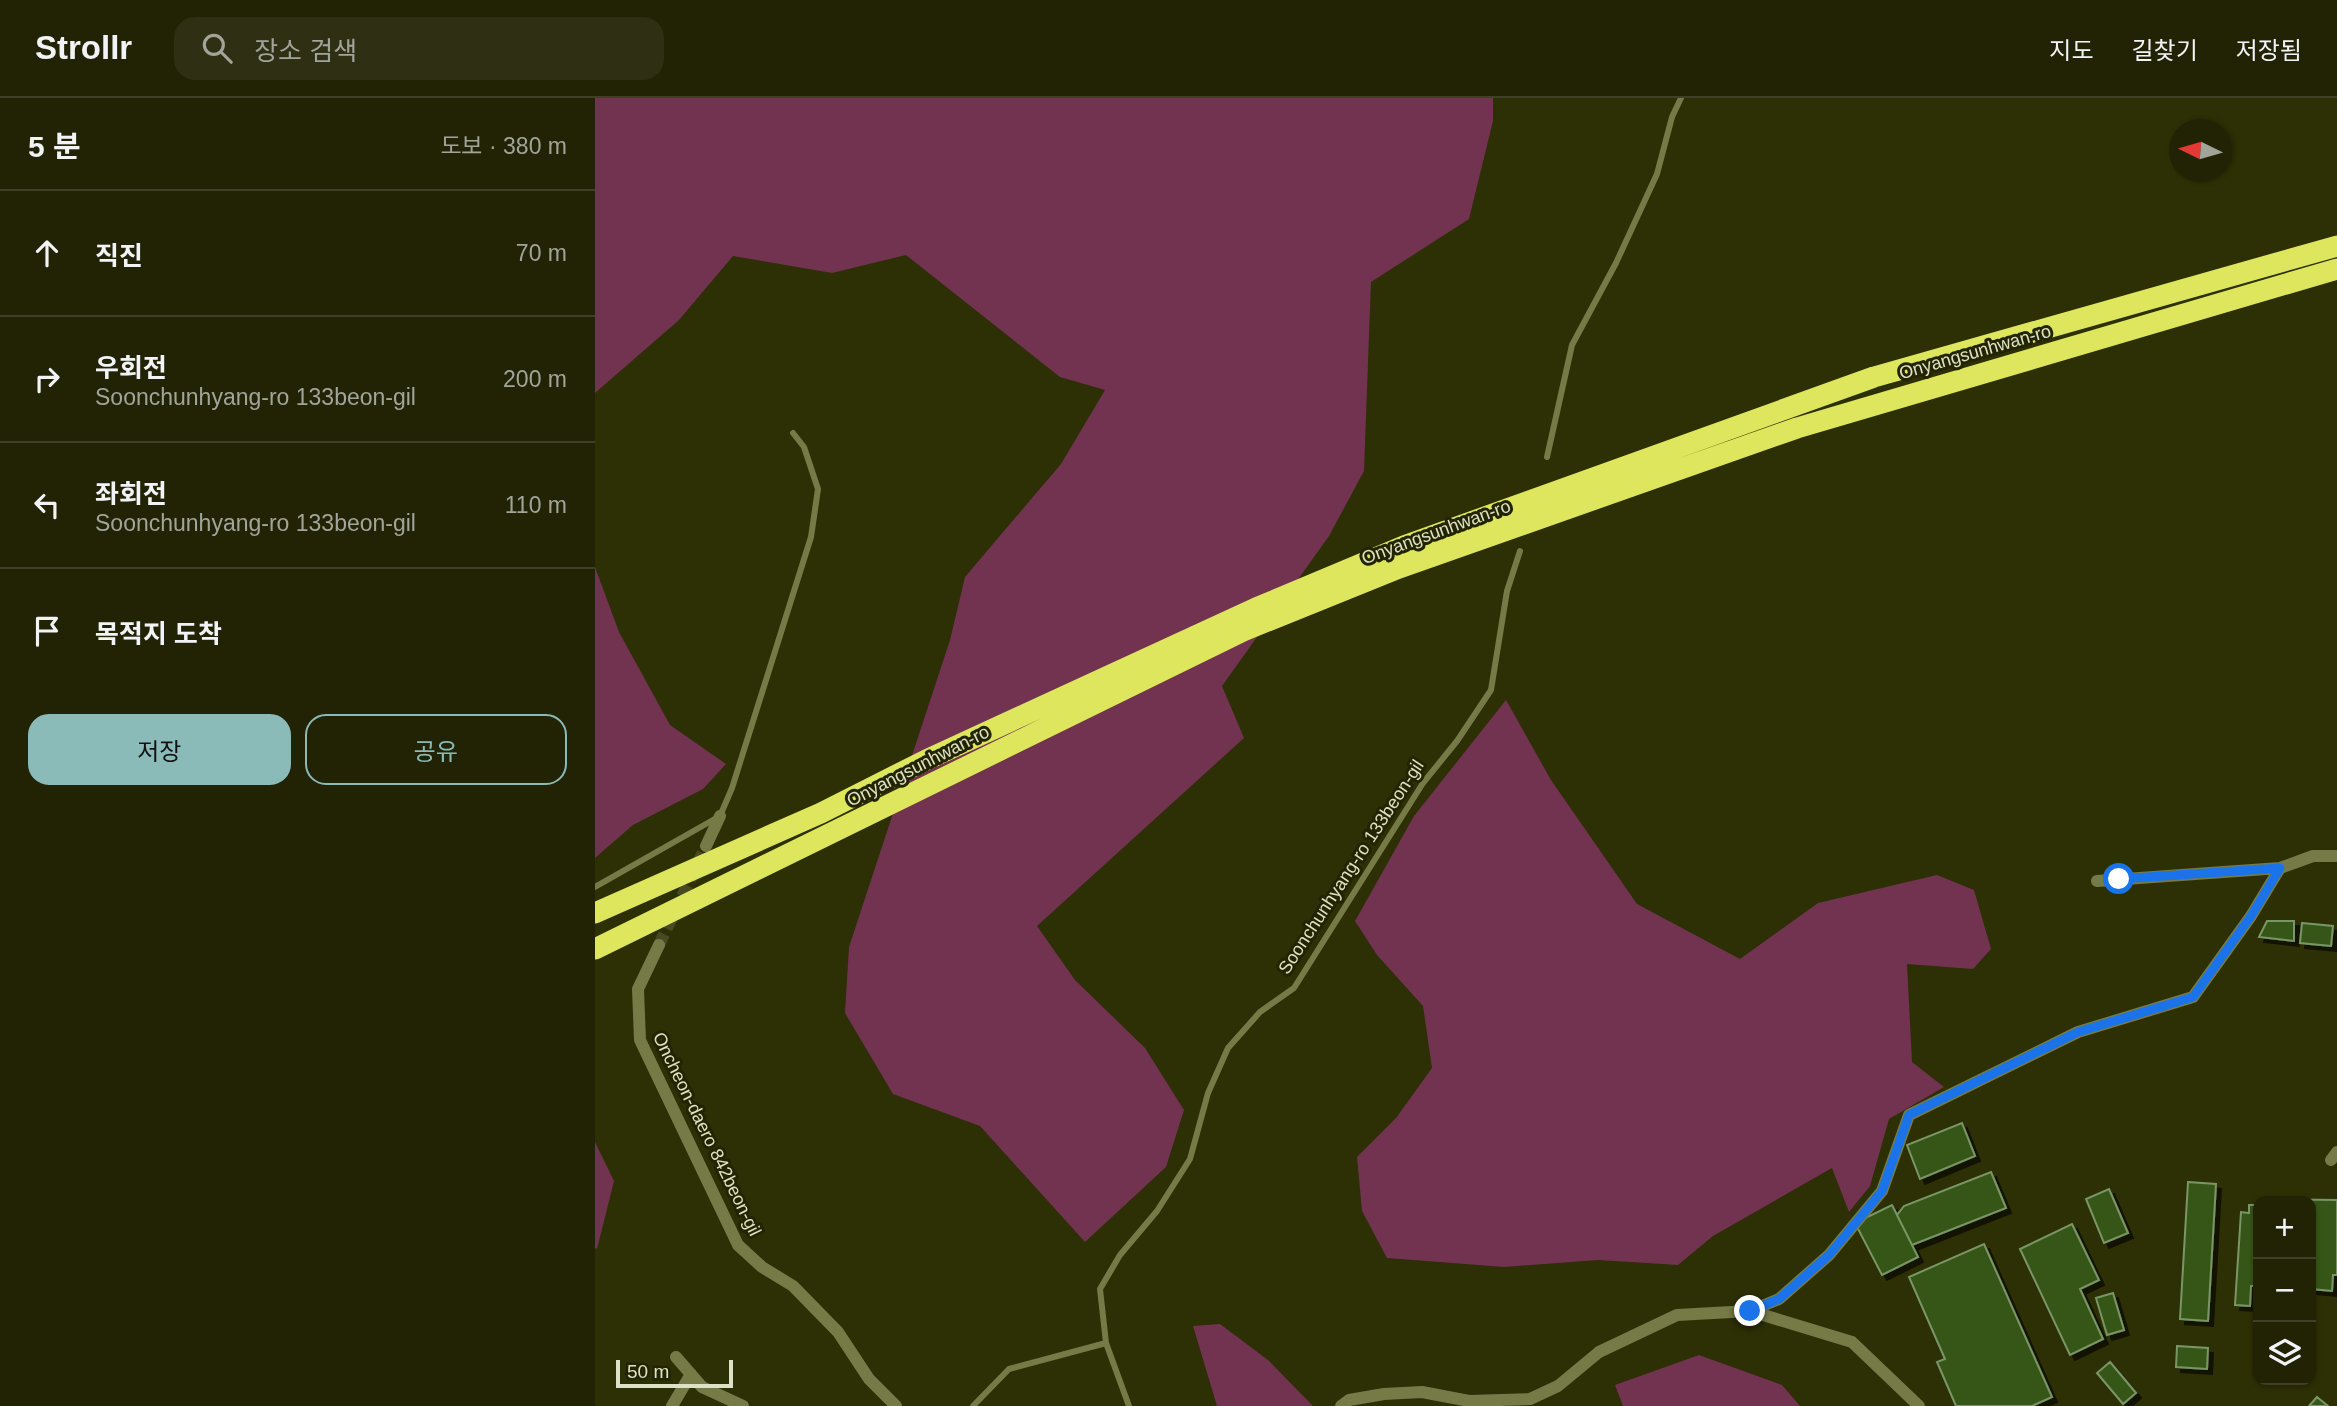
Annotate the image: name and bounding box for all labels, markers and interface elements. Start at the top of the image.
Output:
search box [174,17,664,80]
text: Strollr [35,29,132,66]
icon: search [198,29,236,67]
text: 장소 검색 [254,36,357,66]
text: 지도 [2049,37,2094,64]
text: 길찾기 [2132,37,2198,64]
text: 저장됨 [2236,37,2302,64]
north arrow [2169,119,2232,182]
text: 5 분 [28,130,81,163]
text: 도보 · 380 m [440,133,567,159]
icon: ahead [28,234,66,272]
text: 70 m [516,240,567,266]
text: 직진 [95,241,143,271]
street label: Onyangsunhwan-ro [1897,321,2053,383]
text: 우회전 [95,353,167,383]
icon: right [28,360,66,398]
text: 200 m [503,366,567,392]
text: Soonchunhyang-ro 133beon-gil [95,384,416,410]
text: 좌회전 [95,479,167,509]
icon: left [28,486,66,524]
text: 110 m [505,492,567,518]
street label: Onyangsunhwan-ro [1359,496,1513,568]
text: Soonchunhyang-ro 133beon-gil [95,510,416,536]
icon: arrive [28,612,66,650]
text: 목적지 도착 [95,619,222,649]
button: 저장 [28,714,291,785]
button: 공유 [305,714,567,785]
street label: Onyangsunhwan-ro [843,721,993,811]
street label: Soonchunhyang-ro 133beon-gil [1274,756,1428,978]
route start [2103,863,2134,894]
street label: Oncheon-daero 842beon-gil [649,1029,765,1239]
map controls [2253,1196,2316,1385]
button: + [2253,1196,2316,1259]
button: − [2253,1259,2316,1322]
route end [1734,1295,1765,1326]
button: layers [2253,1322,2316,1385]
scale bar [616,1357,733,1389]
text: 50 m [627,1361,669,1382]

